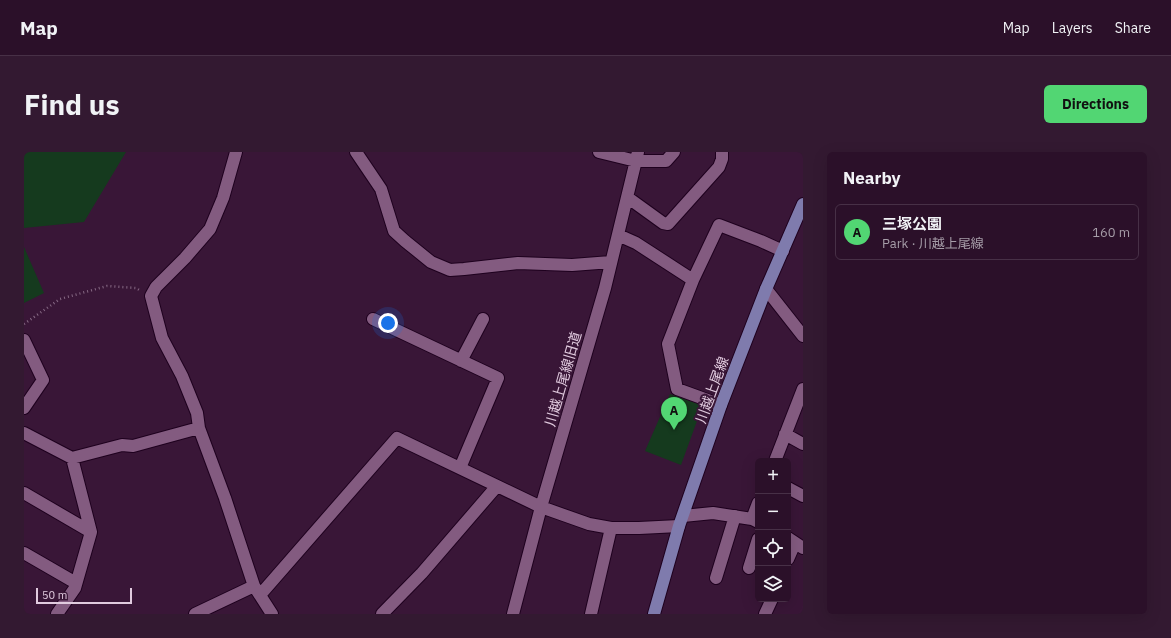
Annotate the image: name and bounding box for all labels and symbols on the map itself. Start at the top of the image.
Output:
your location [378,313,398,333]
street label: 川越上尾線旧道 [541,329,585,429]
street label: 川越上尾線 [692,354,732,426]
pin: A [661,397,687,430]
scale bar [36,586,132,605]

